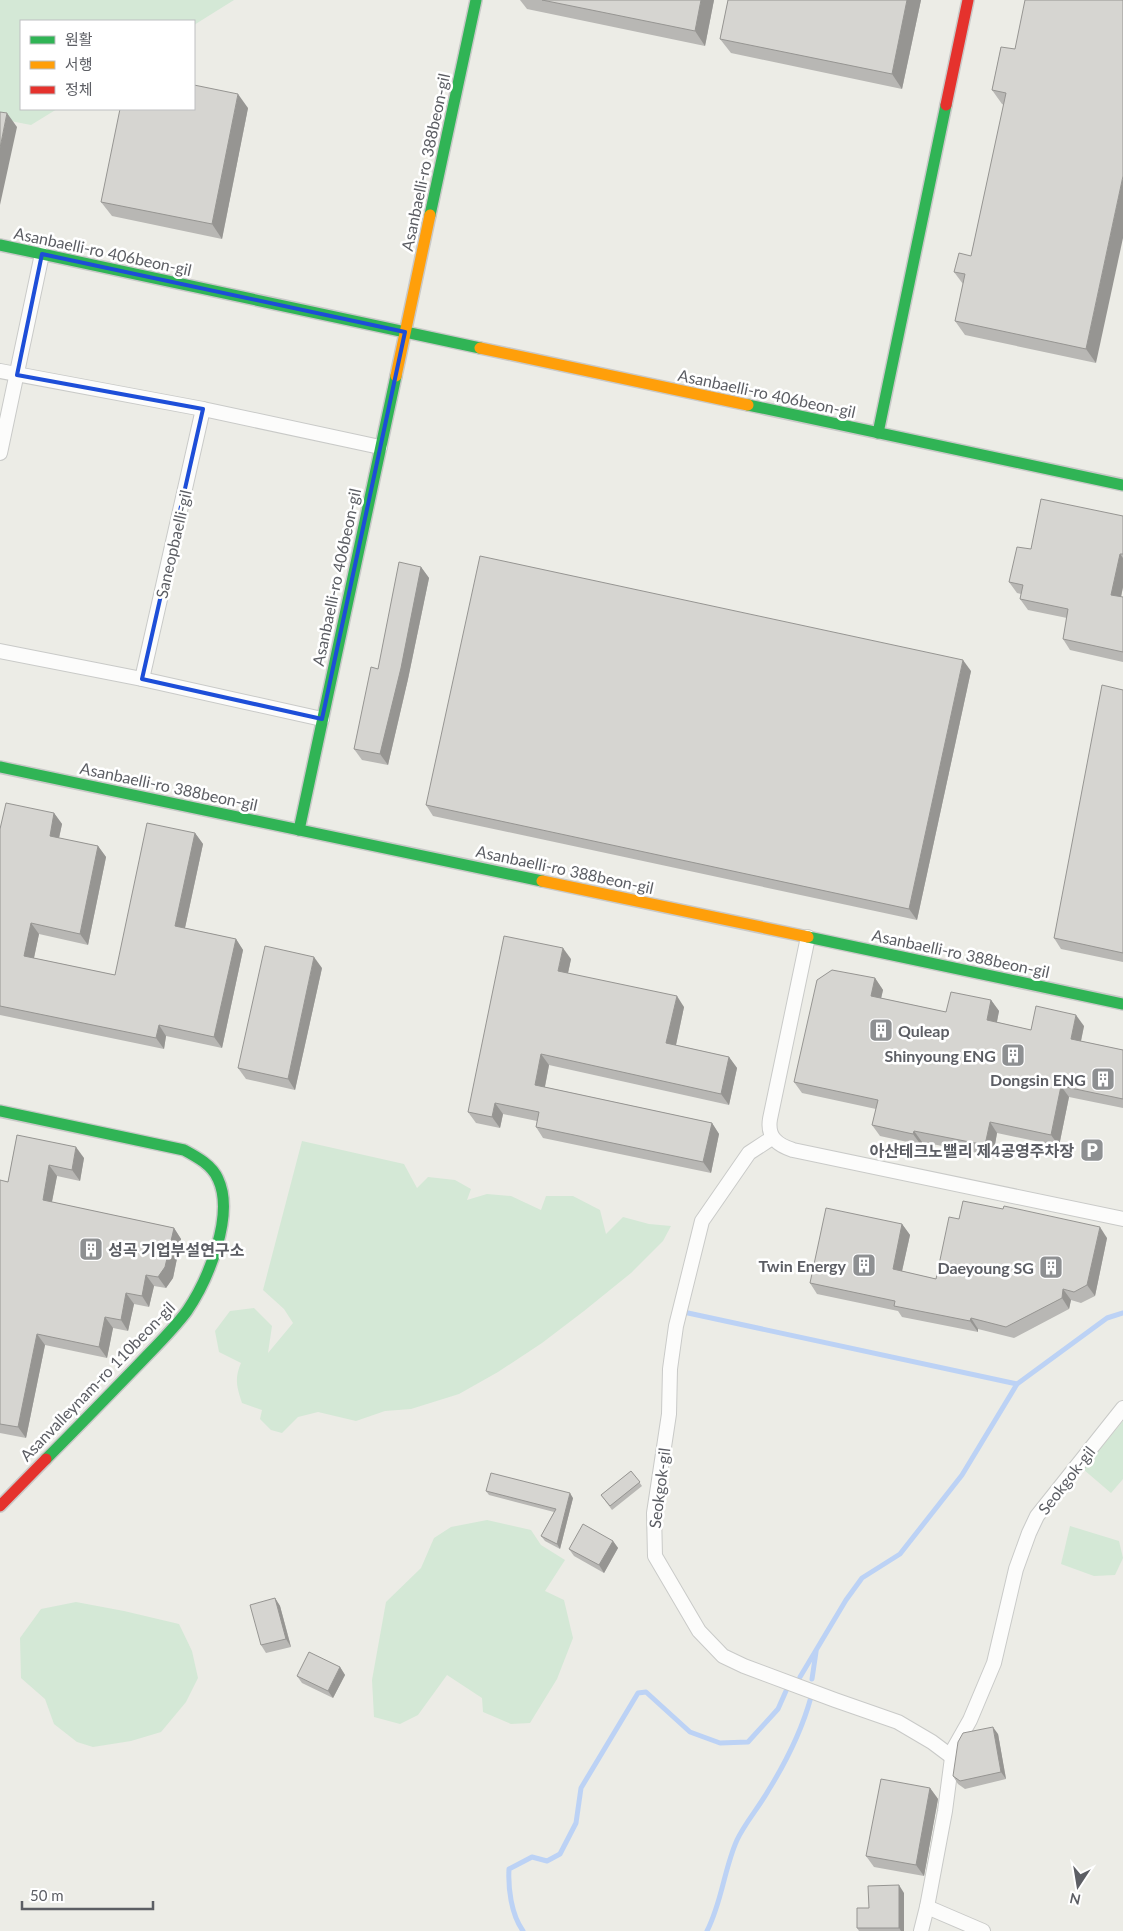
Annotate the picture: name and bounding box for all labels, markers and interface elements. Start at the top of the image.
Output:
legend [20,20,195,110]
text: 원활 [65,30,93,48]
text: 서행 [65,55,93,73]
street label: Asanbaelli-ro 388beon-gil [397,71,453,253]
text: 정체 [65,80,93,98]
street label: Asanbaelli-ro 406beon-gil [12,223,194,279]
street label: Asanbaelli-ro 406beon-gil [676,365,858,421]
street label: Asanbaelli-ro 406beon-gil [308,486,364,668]
street label: Saneopbaelli-gil [151,488,195,600]
street label: Asanbaelli-ro 388beon-gil [78,758,260,814]
street label: Asanbaelli-ro 388beon-gil [474,841,656,897]
street label: Asanbaelli-ro 388beon-gil [870,925,1052,981]
building icon: Quleap [868,1017,894,1043]
place label: Quleap [898,1021,950,1040]
building icon: Shinyoung ENG [1000,1042,1026,1068]
place label: Shinyoung ENG [885,1046,996,1065]
building icon: Dongsin ENG [1090,1066,1116,1092]
place label: Dongsin ENG [990,1070,1086,1089]
parking icon: 아산테크노밸리 제4공영주차장 [1079,1137,1105,1163]
place label: 아산테크노밸리 제4공영주차장 [869,1141,1074,1160]
building icon: 성곡 기업부설연구소 [78,1236,104,1262]
place label: 성곡 기업부설연구소 [108,1240,245,1259]
building icon: Twin Energy [851,1252,877,1278]
building icon: Daeyoung SG [1038,1254,1064,1280]
place label: Twin Energy [759,1256,847,1275]
place label: Daeyoung SG [937,1258,1034,1277]
street label: Asanvalleynam-ro 110beon-gil [16,1297,178,1465]
street label: Seokgok-gil [1034,1442,1098,1518]
street label: Seokgok-gil [645,1447,673,1529]
north arrow [1053,1861,1103,1911]
scale bar [22,1878,154,1910]
text: 50 m [30,1886,64,1904]
text: N [1068,1890,1082,1909]

